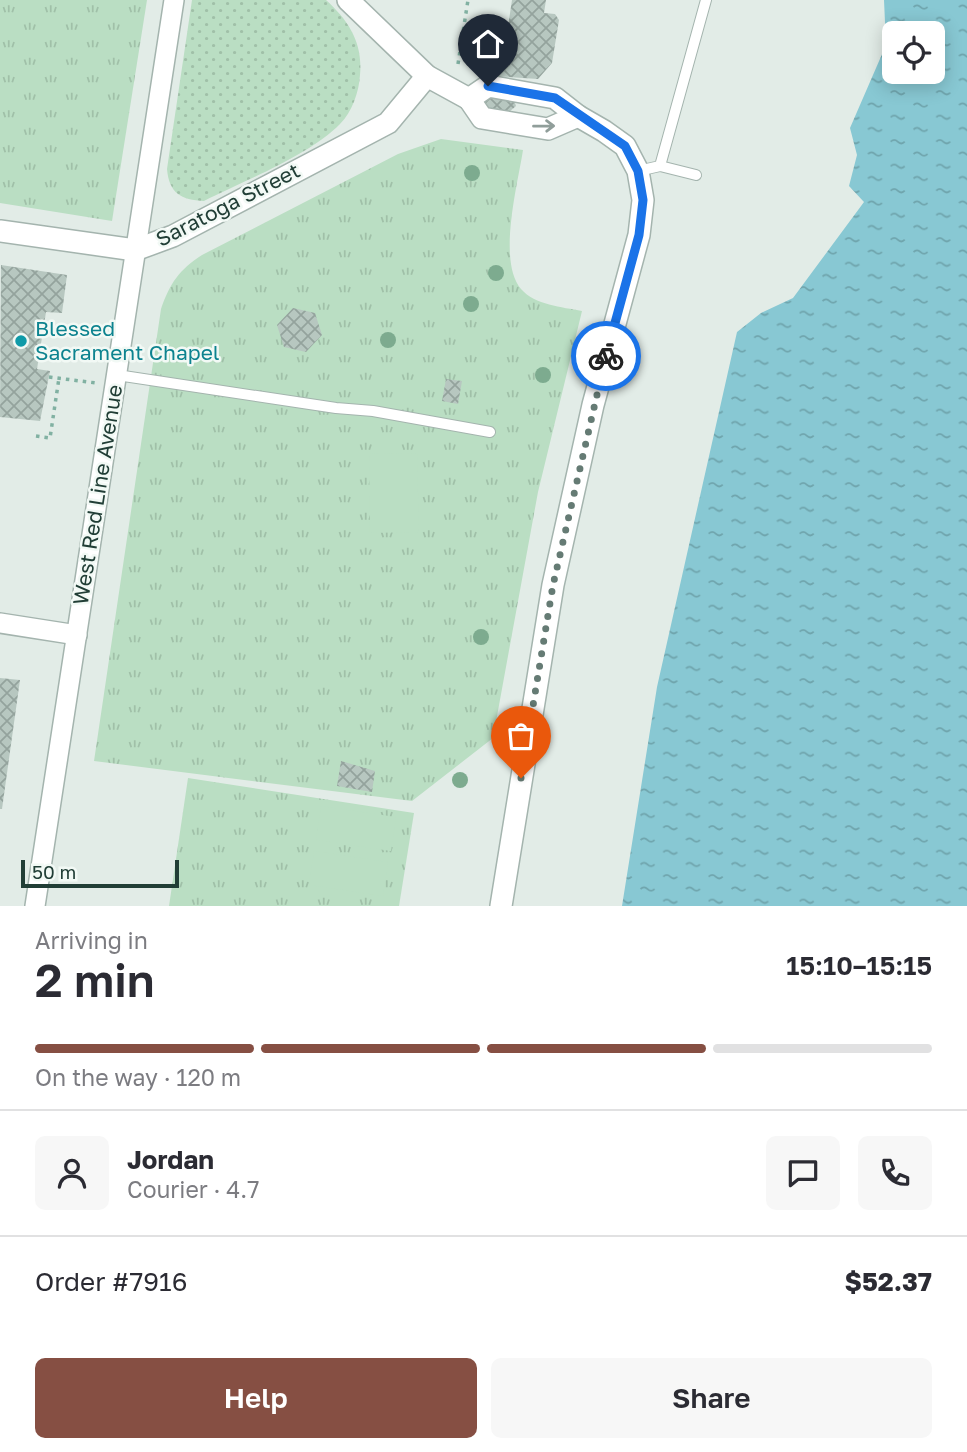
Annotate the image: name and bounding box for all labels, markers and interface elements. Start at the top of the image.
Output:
pin [458,14,518,86]
map controls [882,21,945,84]
button: locate [882,21,945,84]
icon: home [469,25,507,63]
one-way arrow [532,119,555,132]
street label: Saratoga Street [151,157,304,252]
place label: Blessed Sacrament Chapel [35,315,220,365]
courier [571,321,641,391]
marker: Blessed Sacrament Chapel [13,333,29,349]
icon: bike [587,337,625,375]
street label: West Red Line Avenue [67,383,127,607]
pin [491,706,551,778]
icon: bag [502,717,540,755]
scale bar [21,857,178,889]
text: 50 m [32,860,76,883]
text: Arriving in [35,926,148,954]
text: 15:10–15:15 [786,950,932,981]
text: 2 min [35,952,155,1007]
text: On the way · 120 m [35,1063,241,1091]
button: person [35,1136,109,1210]
button: chat [766,1136,840,1210]
button: phone [858,1136,932,1210]
text: Jordan [127,1144,214,1175]
text: Courier · 4.7 [127,1175,259,1203]
text: Order #7916 [35,1266,187,1297]
text: $52.37 [845,1266,932,1297]
button: Help [35,1358,477,1438]
button: Share [491,1358,932,1438]

